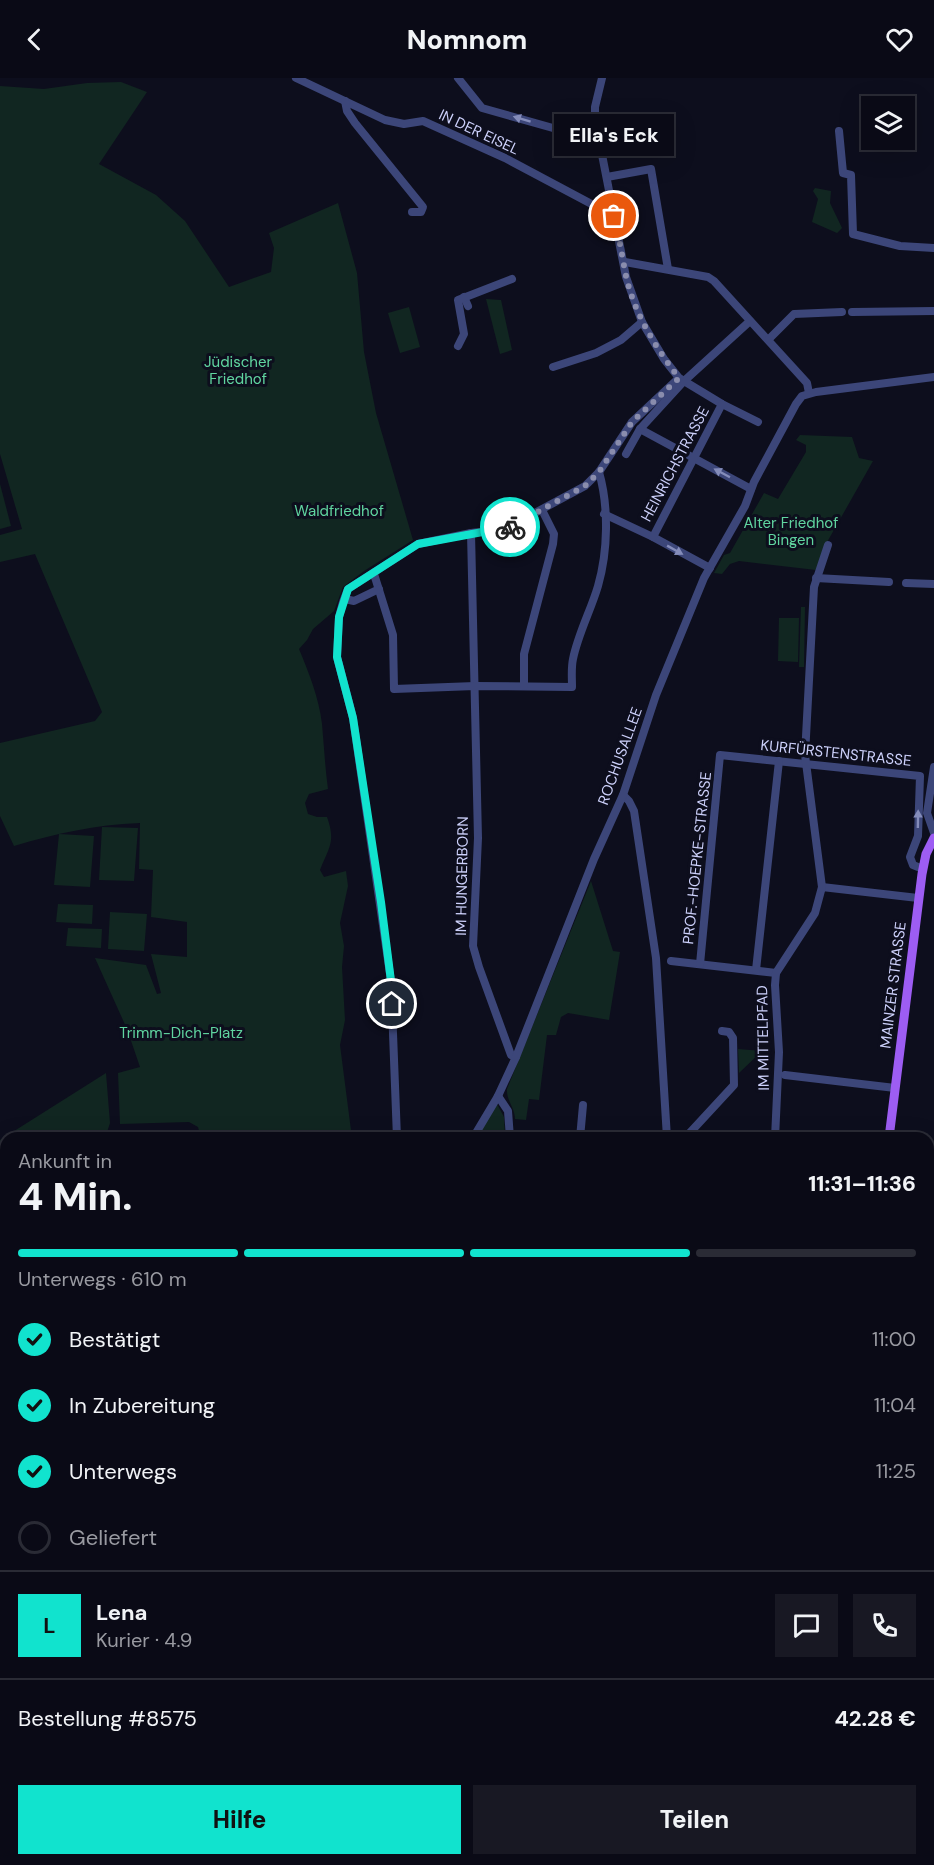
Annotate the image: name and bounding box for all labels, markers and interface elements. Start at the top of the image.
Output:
text: Nomnom [407,22,527,57]
icon: back [18,23,51,56]
icon: heart [883,23,916,56]
map controls [861,96,915,150]
button: layers [861,96,915,150]
street label: IN DER EISEL [436,105,523,159]
one-way arrow [513,114,531,123]
callout: Ella's Eck [554,114,674,156]
text: Ella's Eck [569,122,659,148]
pin [588,190,639,241]
icon: bag [597,199,630,232]
park label: Jüdischer Friedhof [204,352,272,389]
street label: HEINRICHSTRASSE [636,403,714,525]
one-way arrow [714,468,731,478]
courier [480,497,540,557]
park label: Waldfriedhof [294,501,384,521]
icon: bike [494,511,527,544]
park label: Alter Friedhof Bingen [744,513,838,550]
one-way arrow [667,544,684,554]
street label: ROCHUSALLEE [593,704,647,808]
street label: KURFÜRSTENSTRASSE [760,735,912,771]
street label: PROF.-HOEPKE-STRASSE [678,771,716,945]
one-way arrow [913,810,923,829]
street label: IM HUNGERBORN [451,816,473,936]
street label: MAINZER STRASSE [875,920,911,1050]
pin [366,978,417,1029]
street label: IM MITTELPFAD [752,985,774,1091]
icon: home [375,987,408,1020]
park label: Trimm-Dich-Platz [119,1023,243,1043]
text: Ankunft in [18,1148,112,1174]
text: 11:31–11:36 [808,1169,916,1198]
text: 4 Min. [18,1171,132,1222]
text: Unterwegs · 610 m [18,1266,187,1292]
icon: check [18,1323,51,1356]
text: Bestätigt [69,1325,160,1354]
text: 11:00 [872,1326,916,1352]
icon: check [18,1389,51,1422]
text: In Zubereitung [69,1391,215,1420]
text: 11:04 [874,1392,916,1418]
icon: check [18,1455,51,1488]
text: Unterwegs [69,1457,177,1486]
text: 11:25 [876,1458,916,1484]
text: Geliefert [69,1523,157,1552]
button: chat [775,1594,838,1657]
button: phone [853,1594,916,1657]
text: Lena [96,1598,148,1627]
text: L [43,1611,56,1640]
text: Kurier · 4.9 [96,1627,192,1653]
text: Bestellung #8575 [18,1704,197,1733]
text: 42.28 € [834,1704,916,1733]
button: Hilfe [18,1785,461,1854]
button: Teilen [473,1785,916,1854]

